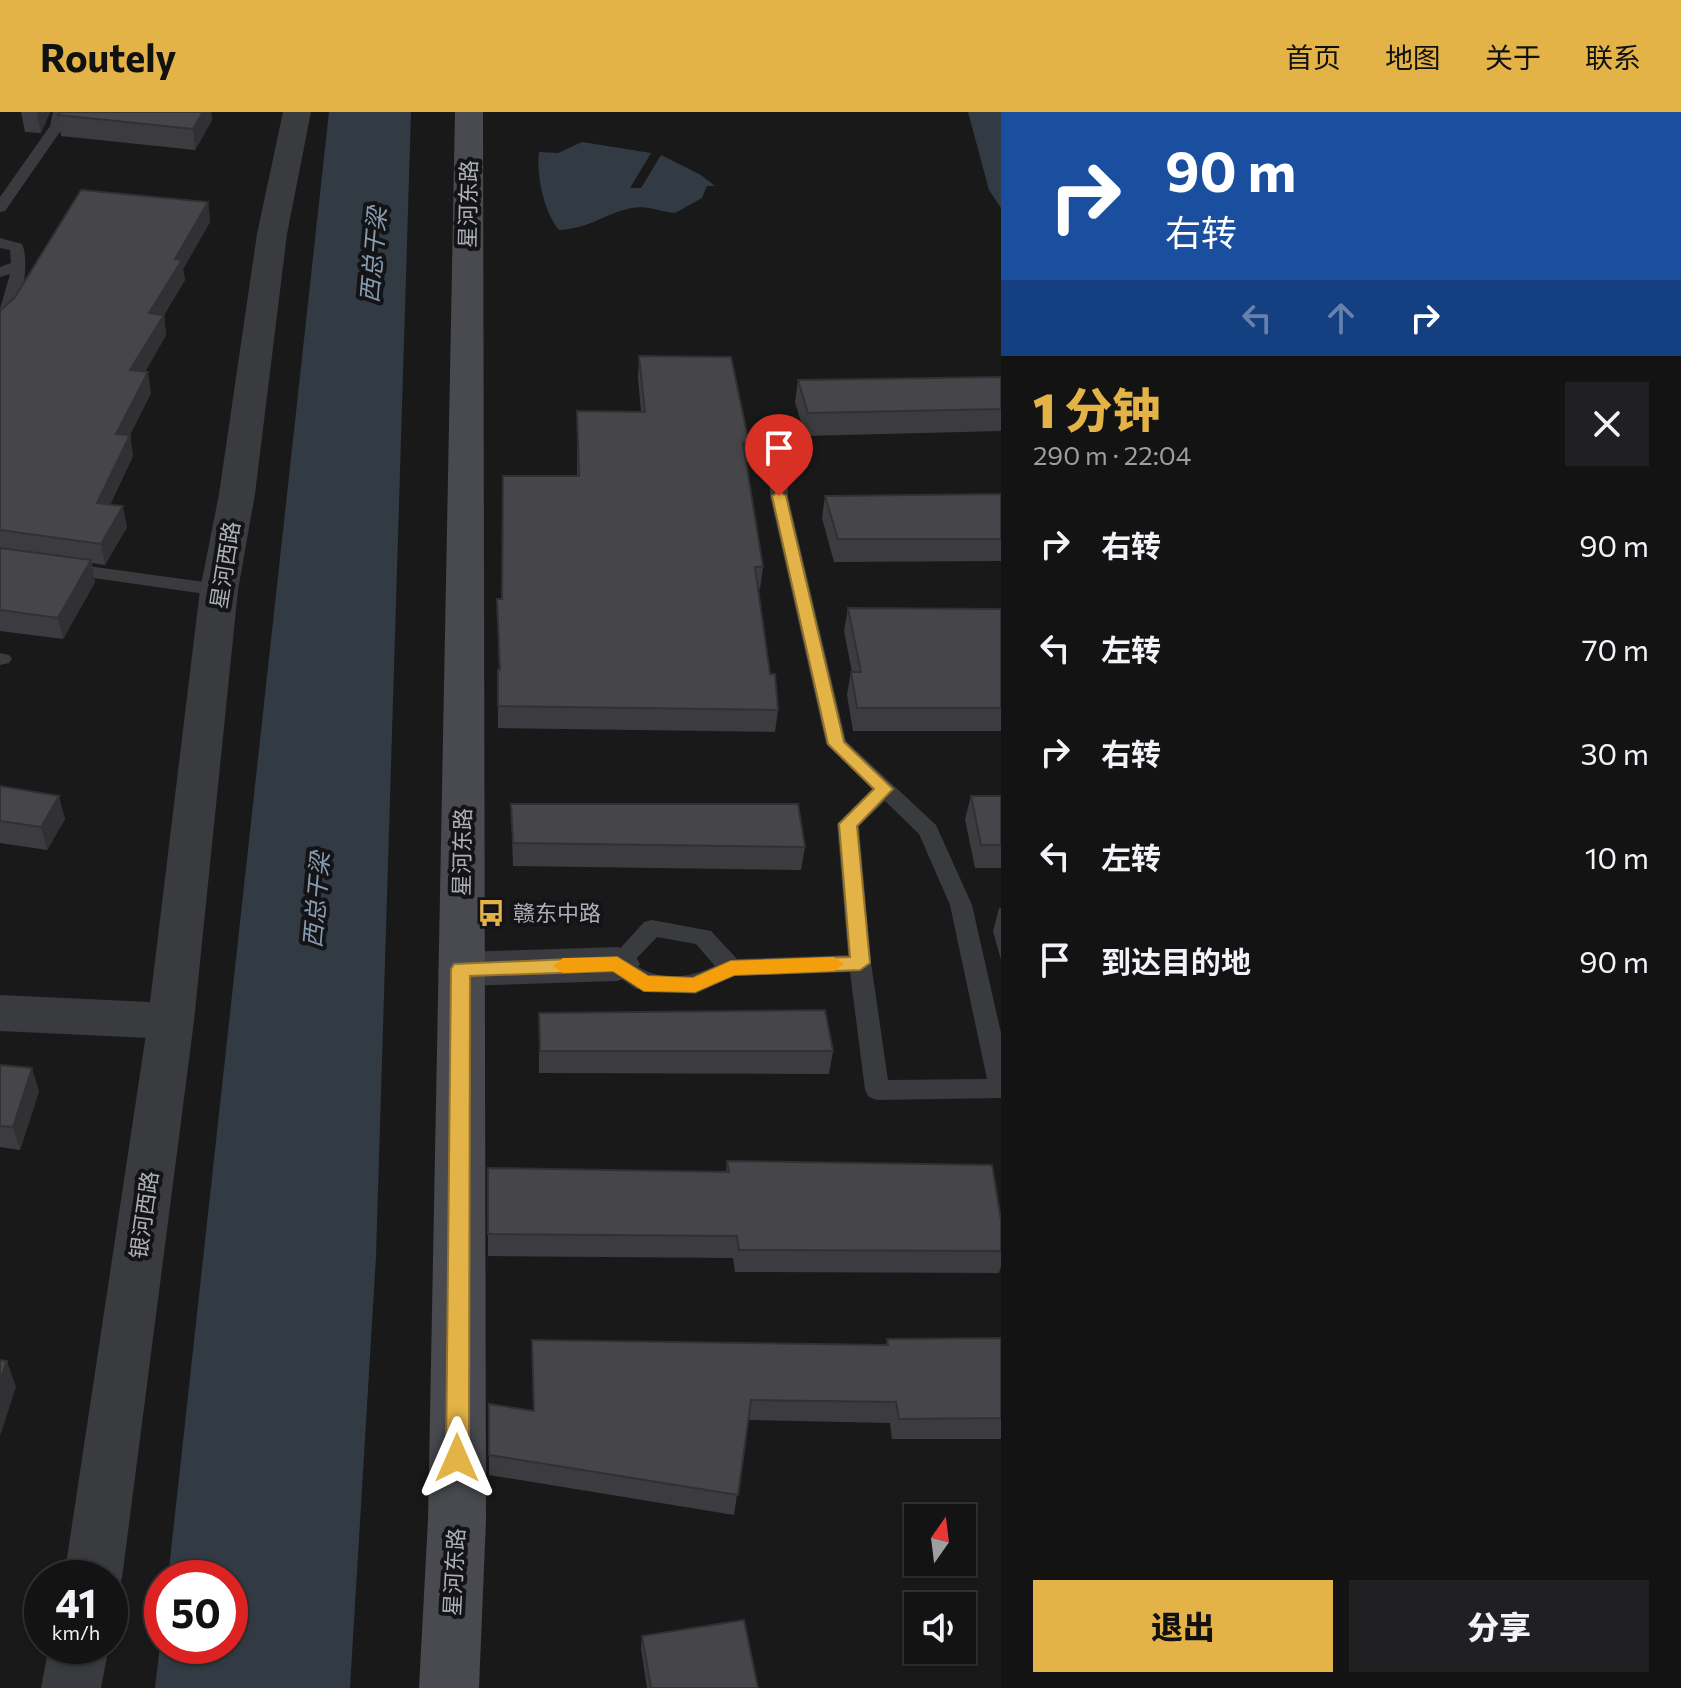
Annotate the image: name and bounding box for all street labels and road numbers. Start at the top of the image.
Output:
street label: 星河东路 [453,160,482,248]
street label: 星河西路 [204,519,245,610]
street label: 星河东路 [447,808,476,896]
street label: 银河西路 [124,1169,163,1260]
street label: 星河东路 [438,1527,469,1617]

